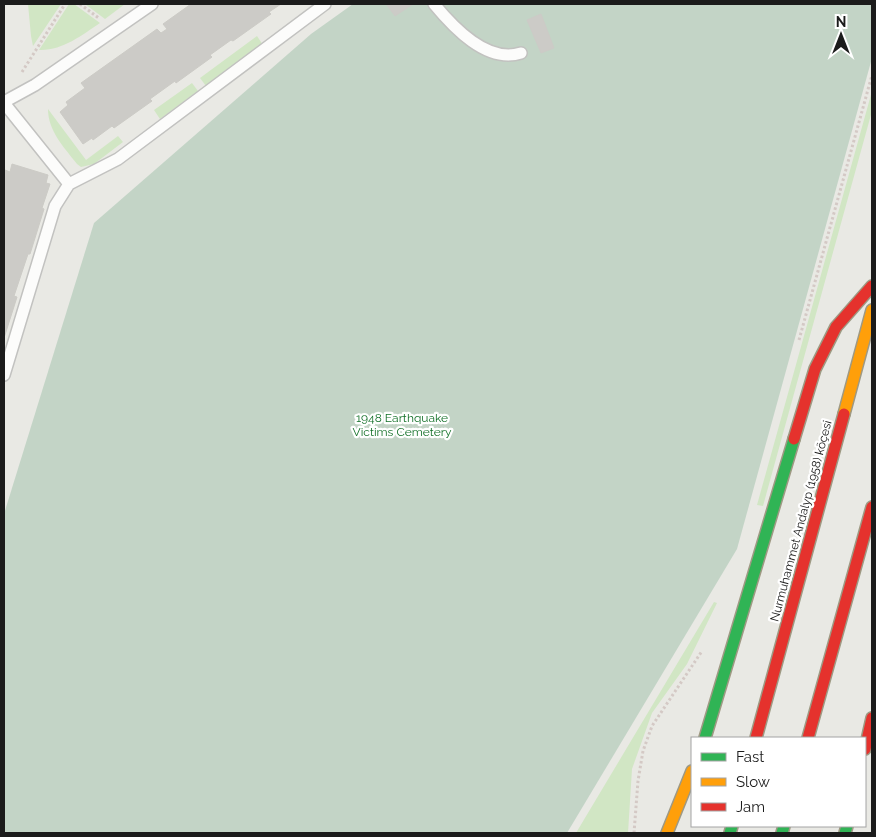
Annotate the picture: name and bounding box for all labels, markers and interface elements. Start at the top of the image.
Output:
north arrow [816,10,866,60]
text: N [836,14,846,30]
park label: 1948 Earthquake Victims Cemetery [353,411,452,439]
street label: Nurmuhammet Andalyp (1958) köçesi [767,419,835,623]
legend [691,737,866,827]
text: Fast [736,748,764,766]
text: Slow [736,773,770,791]
text: Jam [736,798,765,816]

